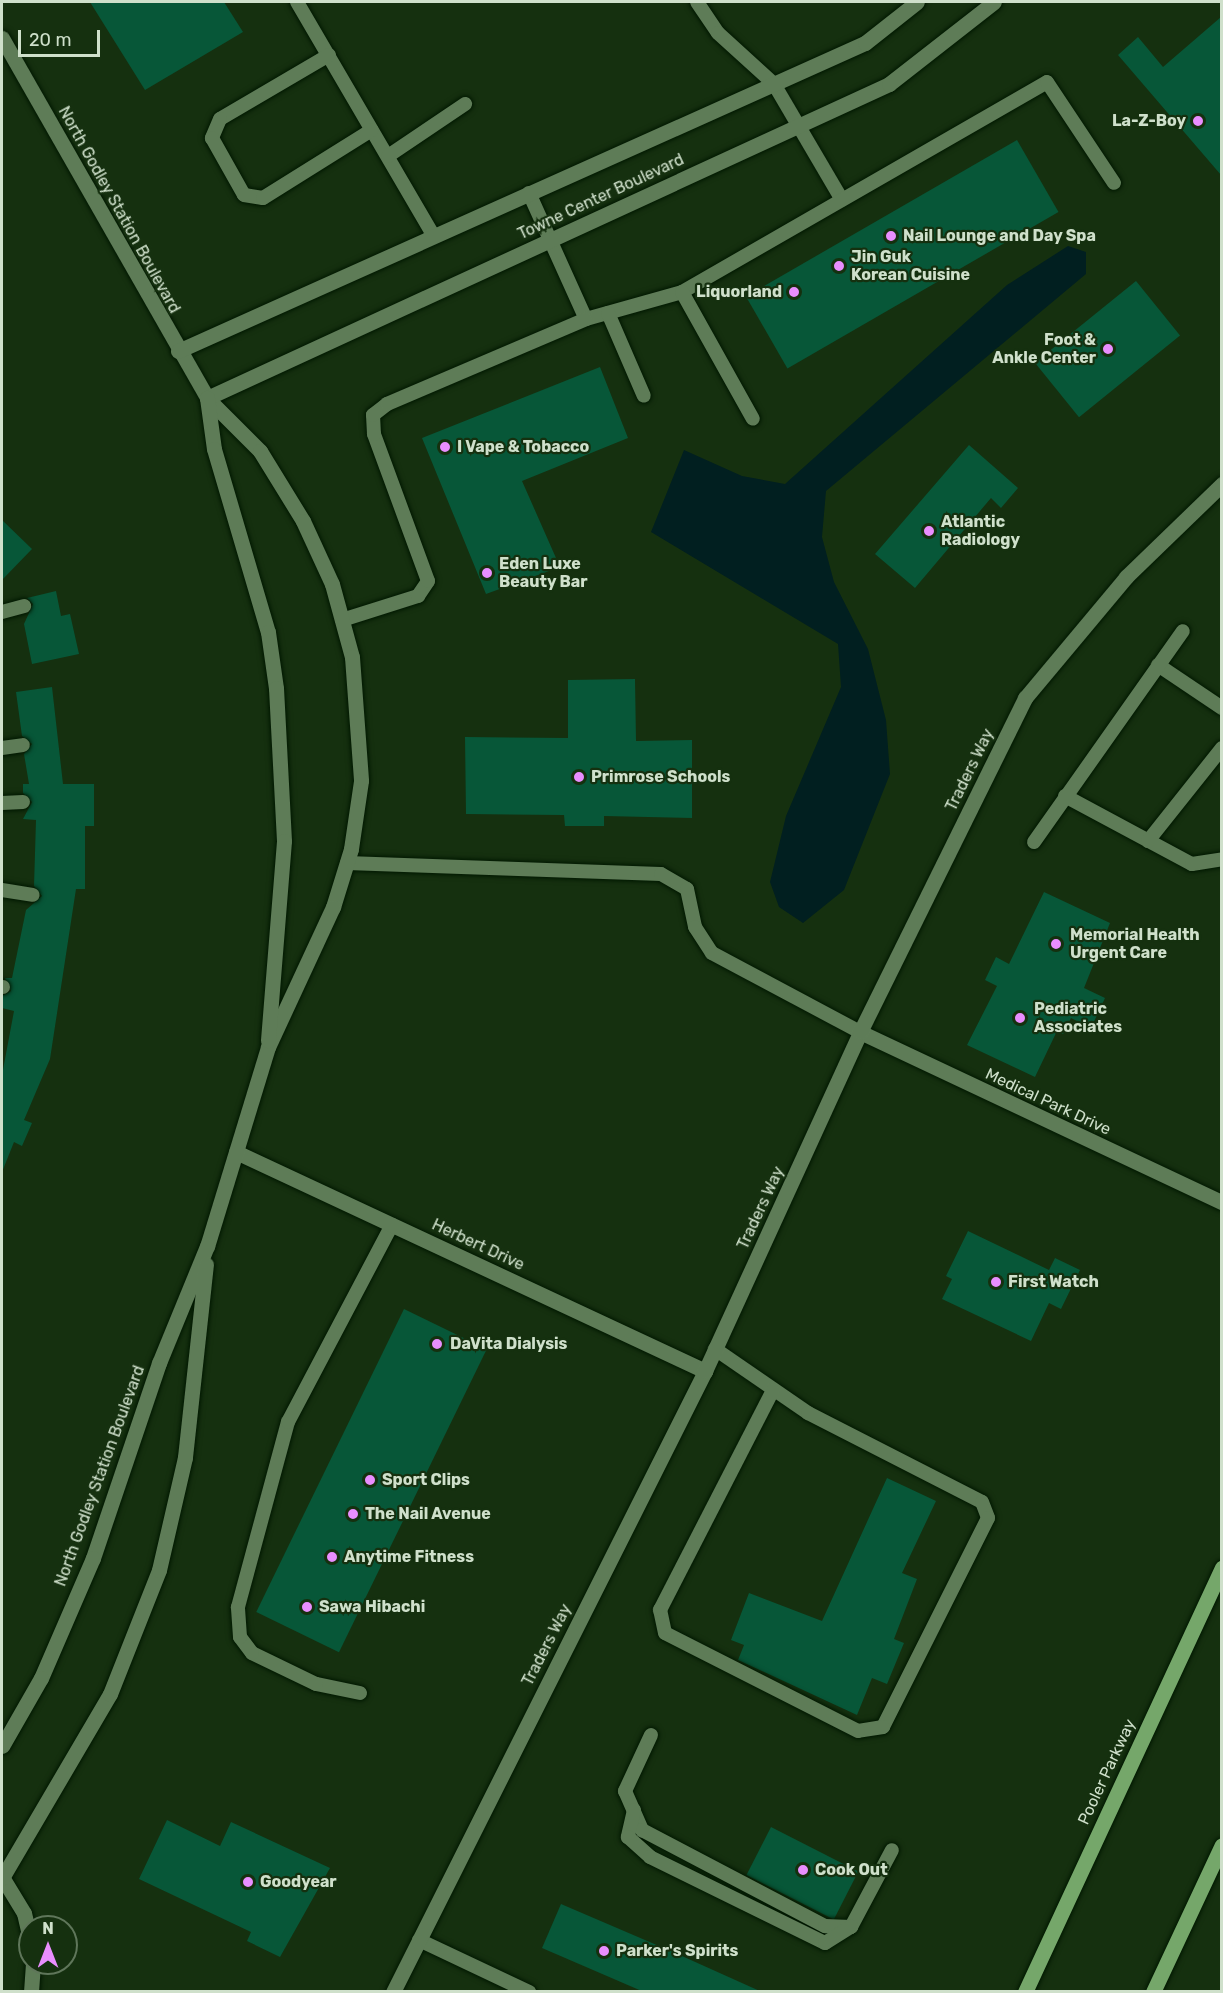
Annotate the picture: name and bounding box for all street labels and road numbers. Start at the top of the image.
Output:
street label: North Godley Station Boulevard [54,103,184,317]
street label: Towne Center Boulevard [515,150,687,244]
street label: Traders Way [942,726,998,814]
street label: Medical Park Drive [982,1065,1114,1139]
street label: Traders Way [733,1163,789,1253]
street label: Herbert Drive [429,1215,527,1275]
street label: North Godley Station Boulevard [51,1363,149,1589]
street label: Traders Way [518,1601,576,1689]
street label: Pooler Parkway [1074,1716,1140,1828]

